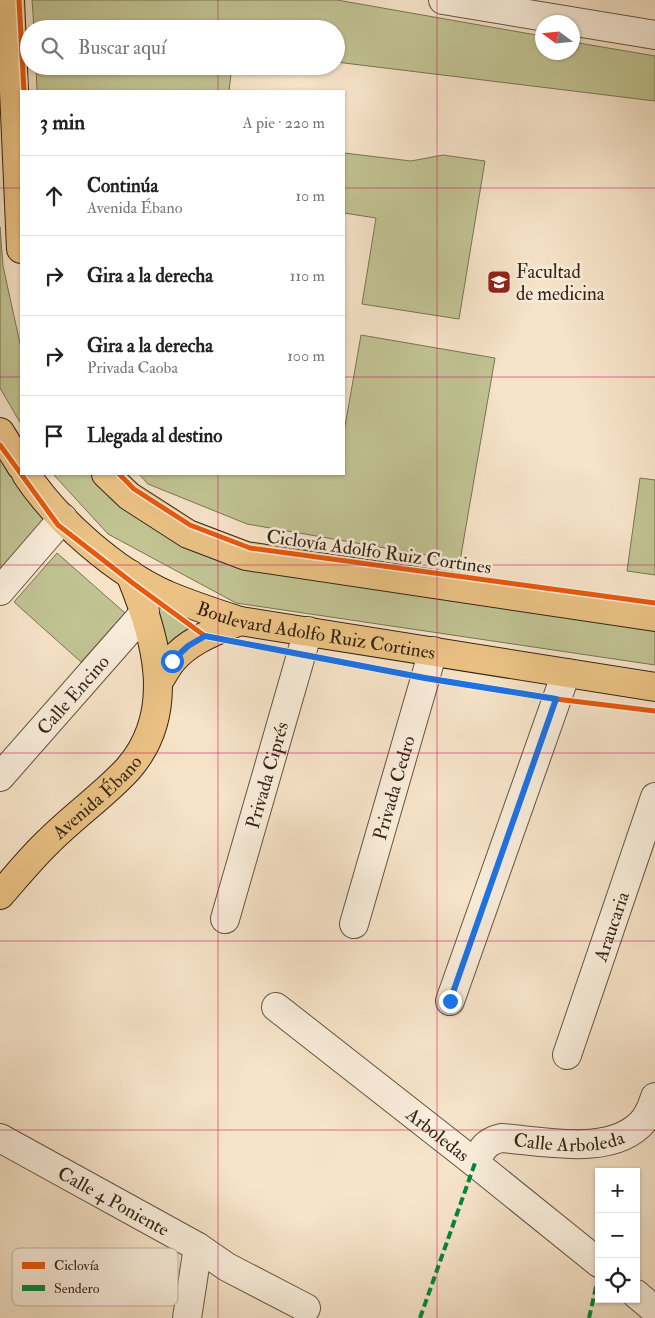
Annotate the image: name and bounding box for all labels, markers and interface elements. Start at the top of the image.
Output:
north arrow [535,15,580,60]
search box [20,20,345,75]
icon: search [38,34,66,62]
text: Buscar aquí [78,36,166,60]
text: 3 min [40,109,85,136]
text: A pie · 220 m [243,113,325,133]
text: Continúa [87,174,158,198]
icon: ahead [40,182,68,210]
text: 10 m [295,186,325,206]
text: Avenida Ébano [87,198,182,218]
place label: Facultad de medicina [516,260,605,306]
icon: right [40,262,68,290]
text: Gira a la derecha [87,264,213,288]
text: 110 m [290,266,325,286]
school or university icon: Facultad de medicina [486,269,512,295]
text: Gira a la derecha [87,334,213,358]
icon: right [40,342,68,370]
text: 100 m [287,346,325,366]
text: Privada Caoba [87,358,178,378]
icon: arrive [40,422,68,450]
text: Llegada al destino [87,424,222,448]
street label: Ciclovía Adolfo Ruiz Cortines [265,524,493,580]
street label: Boulevard Adolfo Ruiz Cortines [194,597,437,665]
street label: Calle Encino [32,650,115,740]
route start [161,650,184,673]
street label: Privada Ciprés [241,719,294,831]
street label: Privada Cedro [368,733,421,843]
street label: Avenida Ébano [47,751,148,845]
street label: Araucaria [589,888,635,966]
route end [439,990,462,1013]
street label: Arboledas [400,1102,474,1167]
street label: Calle Arboleda [512,1126,628,1157]
street label: Calle 4 Poniente [53,1161,173,1242]
map controls [595,1168,640,1303]
button: + [595,1168,640,1213]
button: − [595,1213,640,1258]
legend [12,1248,178,1306]
text: Ciclovía [54,1257,99,1274]
button: locate [595,1258,640,1303]
text: Sendero [54,1280,100,1297]

